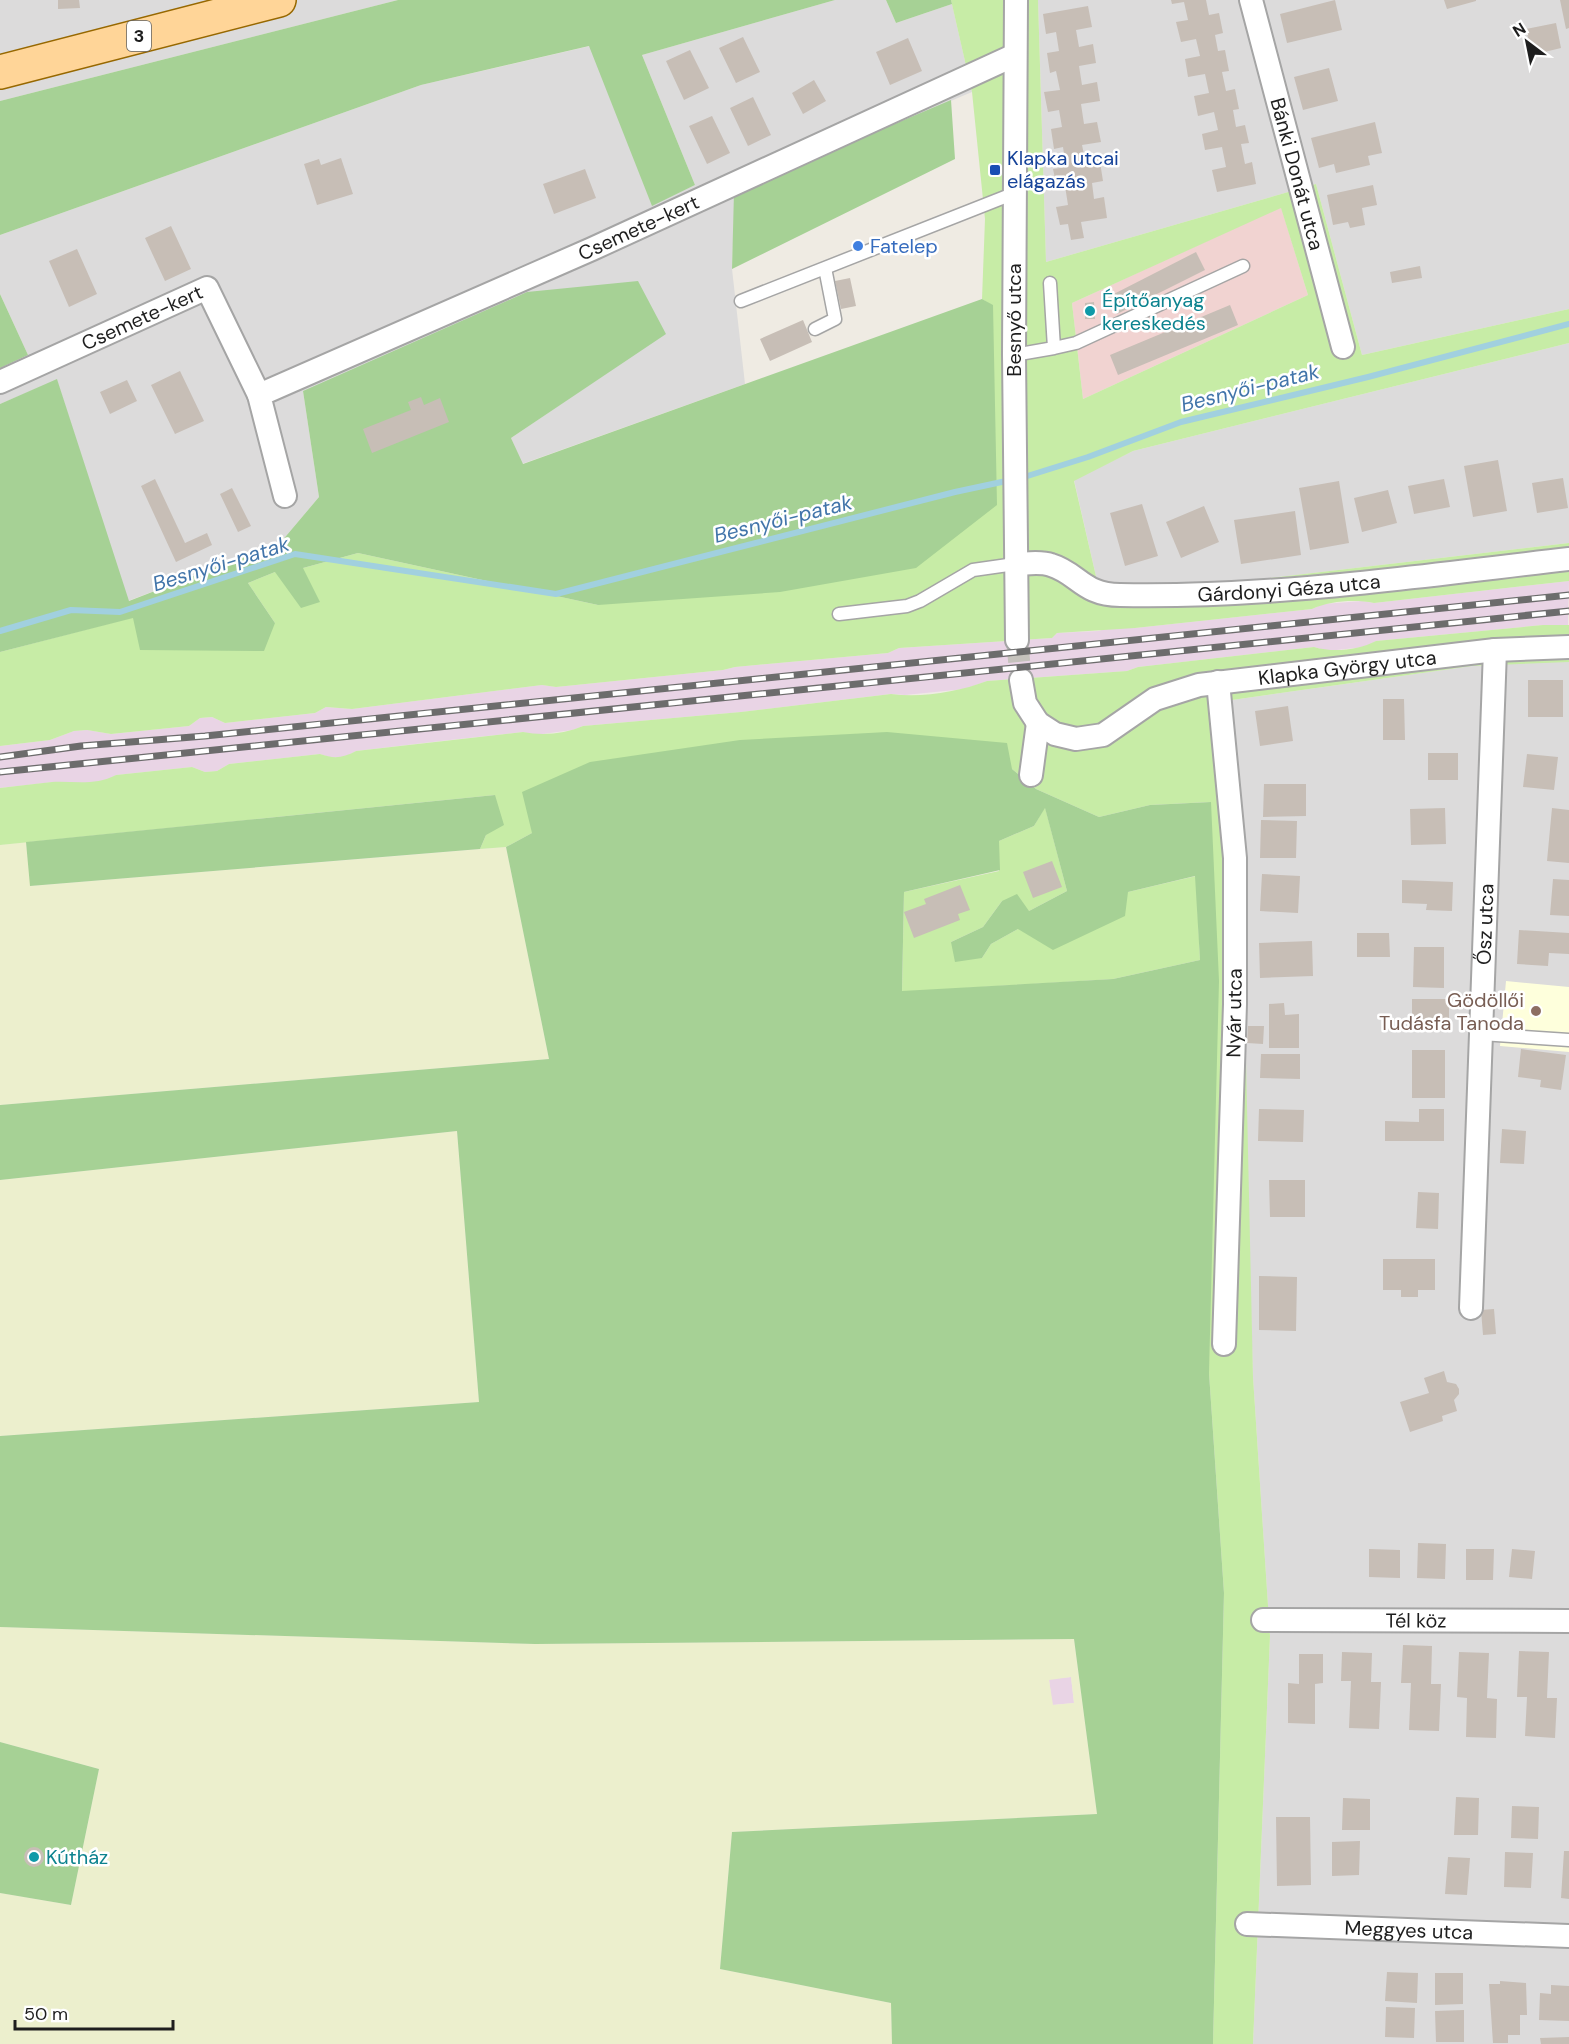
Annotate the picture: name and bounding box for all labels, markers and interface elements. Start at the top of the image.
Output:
north arrow [1497,12,1557,72]
text: N [1509,18,1530,42]
road number: 3 [127,21,151,51]
street label: Bánki Donát utca [1264,95,1330,253]
place label: Klapka utcai elágazás [1007,145,1119,194]
marker: Klapka utcai elágazás [988,163,1002,177]
street label: Csemete-kert [574,189,703,267]
place label: Fatelep [870,233,938,259]
marker: Fatelep [851,239,865,253]
street label: Besnyő utca [1001,263,1027,377]
street label: Csemete-kert [77,279,207,356]
place label: Építőanyag kereskedés [1102,287,1206,336]
marker: Építőanyag kereskedés [1083,304,1097,318]
water label: Besnyői-patak [1178,357,1322,419]
water label: Besnyői-patak [711,488,855,550]
water label: Besnyői-patak [149,530,293,598]
street label: Gárdonyi Géza utca [1197,568,1382,607]
street label: Klapka György utca [1257,644,1438,691]
street label: Ősz utca [1471,883,1499,965]
street label: Nyár utca [1220,968,1248,1058]
place label: Gödöllői Tudásfa Tanoda [1379,987,1524,1036]
marker: Gödöllői Tudásfa Tanoda [1529,1004,1543,1018]
street label: Tél köz [1385,1607,1447,1634]
place label: Kútház [46,1844,108,1870]
marker: Kútház [27,1850,41,1864]
street label: Meggyes utca [1344,1915,1474,1945]
scale bar [15,1993,172,2031]
text: 50 m [24,2002,68,2026]

